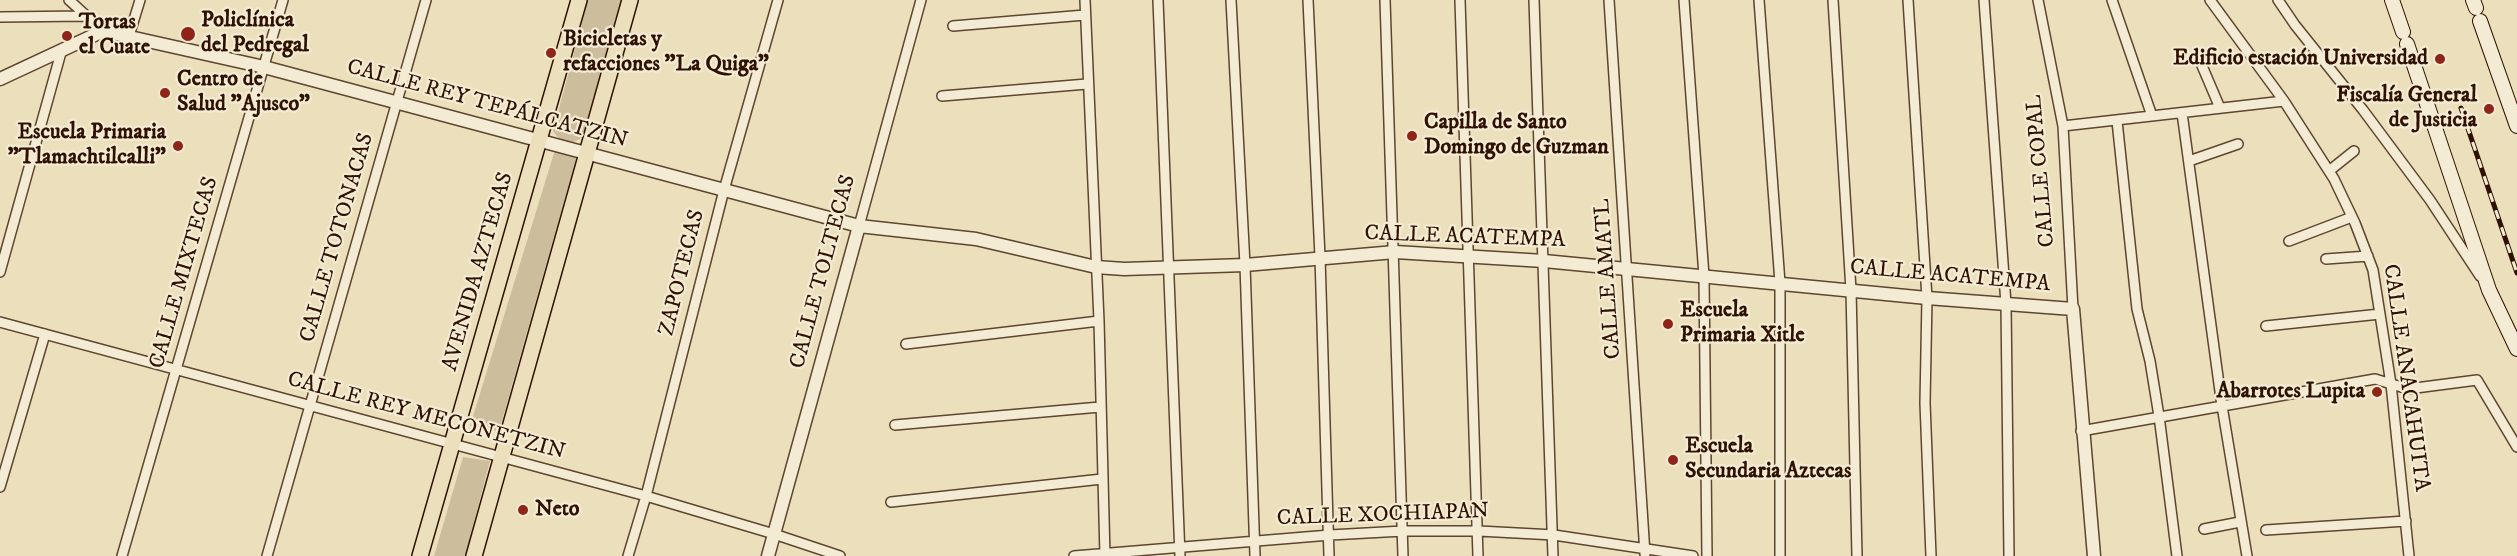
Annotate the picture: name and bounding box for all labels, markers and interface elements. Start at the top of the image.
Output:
place label: Policlínica del Pedregal [201,8,309,60]
place label: Tortas el Cuate [79,10,150,62]
marker: Policlínica del Pedregal [179,25,197,43]
place label: Bicicletas y refacciones "La Quiga" [563,27,769,78]
marker: Tortas el Cuate [60,29,74,43]
marker: Bicicletas y refacciones "La Quiga" [544,46,558,60]
place label: Edificio estación Universidad [2173,46,2428,72]
marker: Edificio estación Universidad [2433,52,2447,66]
street label: CALLE REY TEPÁLCATZIN [344,55,630,155]
place label: Centro de Salud "Ajusco" [177,67,310,118]
place label: Fiscalía General de Justicia [2336,83,2477,134]
marker: Centro de Salud "Ajusco" [158,86,172,100]
street label: CALLE COPAL [2022,94,2062,248]
marker: Fiscalía General de Justicia [2482,102,2496,116]
place label: Capilla de Santo Domingo de Guzman [1424,110,1609,162]
place label: Escuela Primaria "Tlamachtilcalli" [8,120,166,172]
marker: Capilla de Santo Domingo de Guzman [1405,129,1419,143]
street label: CALLE TOTONACAS [295,130,381,346]
marker: Escuela Primaria "Tlamachtilcalli" [171,139,185,153]
street label: AVENIDA AZTECAS [438,170,520,374]
street label: CALLE TOLTECAS [785,172,863,372]
street label: CALLE MIXTECAS [145,174,225,372]
street label: CALLE AMATL [1590,198,1628,360]
street label: ZAPOTECAS [655,207,711,339]
street label: CALLE ACATEMPA [1364,221,1566,255]
street label: CALLE ACATEMPA [1849,255,2051,299]
street label: CALLE ANACAHUITA [2376,263,2434,493]
place label: Escuela Primaria Xitle [1680,298,1805,350]
marker: Escuela Primaria Xitle [1661,317,1675,331]
street label: CALLE REY MECONETZIN [284,367,568,467]
place label: Abarrotes Lupita [2217,379,2365,405]
marker: Abarrotes Lupita [2370,385,2384,399]
place label: Escuela Secundaria Aztecas [1685,434,1851,486]
marker: Escuela Secundaria Aztecas [1666,453,1680,467]
place label: Neto [535,497,579,523]
street label: CALLE XOCHIAPAN [1277,499,1489,533]
marker: Neto [516,503,530,517]

